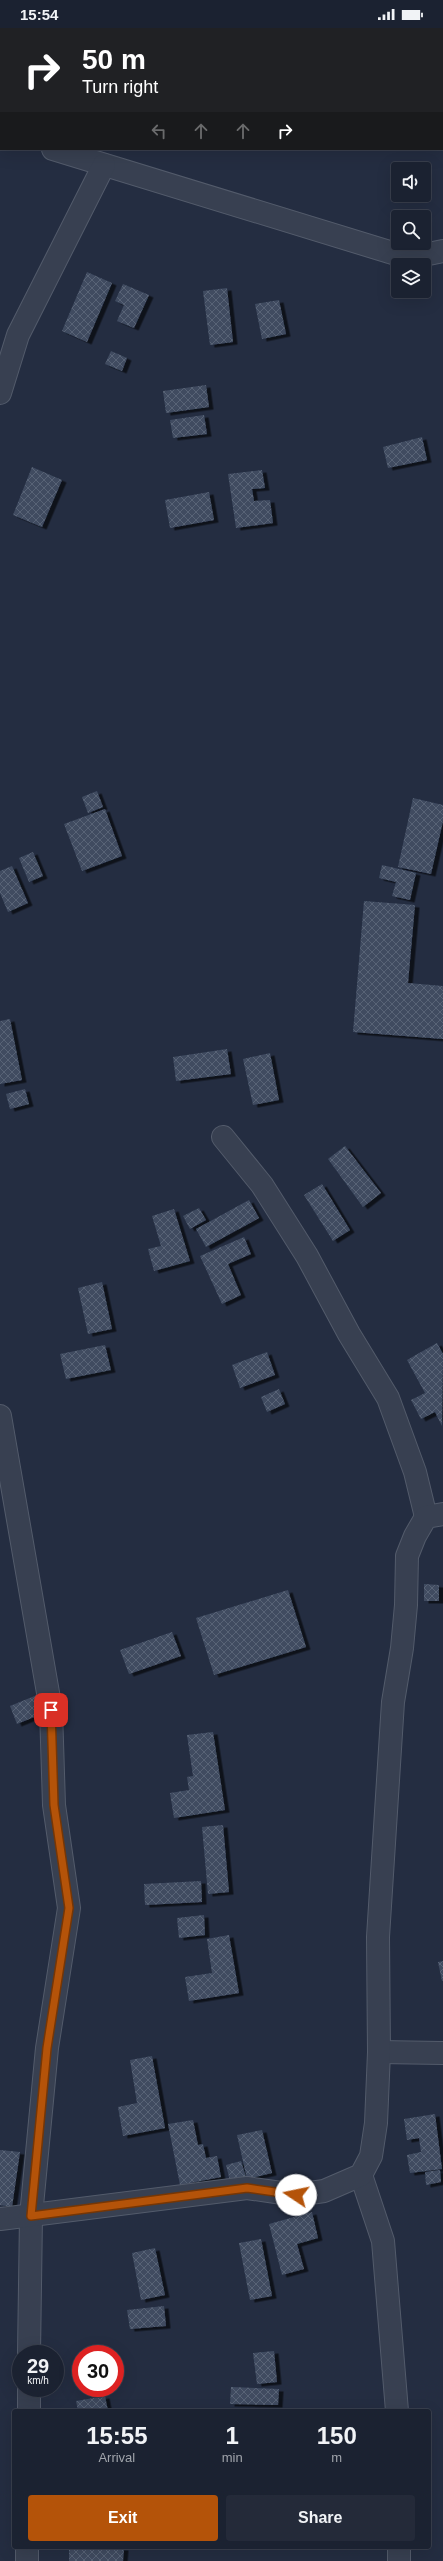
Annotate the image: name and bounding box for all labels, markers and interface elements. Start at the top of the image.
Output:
text: 15:54 [20,6,58,23]
icon: right [16,44,68,96]
text: 50 m [82,44,146,75]
text: Turn right [82,77,158,97]
icon: left [148,120,170,142]
icon: ahead [190,120,212,142]
icon: ahead [232,120,254,142]
icon: right [274,120,296,142]
map controls [391,162,431,298]
button: sound [391,162,431,202]
button: search [391,210,431,250]
button: layers [391,258,431,298]
pin [34,1693,68,1727]
icon: arrive [40,1699,62,1721]
position arrow [275,2174,317,2216]
speed limit sign: 30 [72,2345,124,2397]
text: 29 [27,2355,49,2377]
text: km/h [27,2375,49,2386]
text: 15:55 [86,2422,148,2449]
text: 1 [225,2422,239,2449]
text: 150 [317,2422,357,2449]
text: Arrival [98,2450,135,2465]
text: min [222,2450,243,2465]
text: m [331,2450,342,2465]
button: Exit [28,2495,218,2541]
button: Share [226,2495,415,2541]

